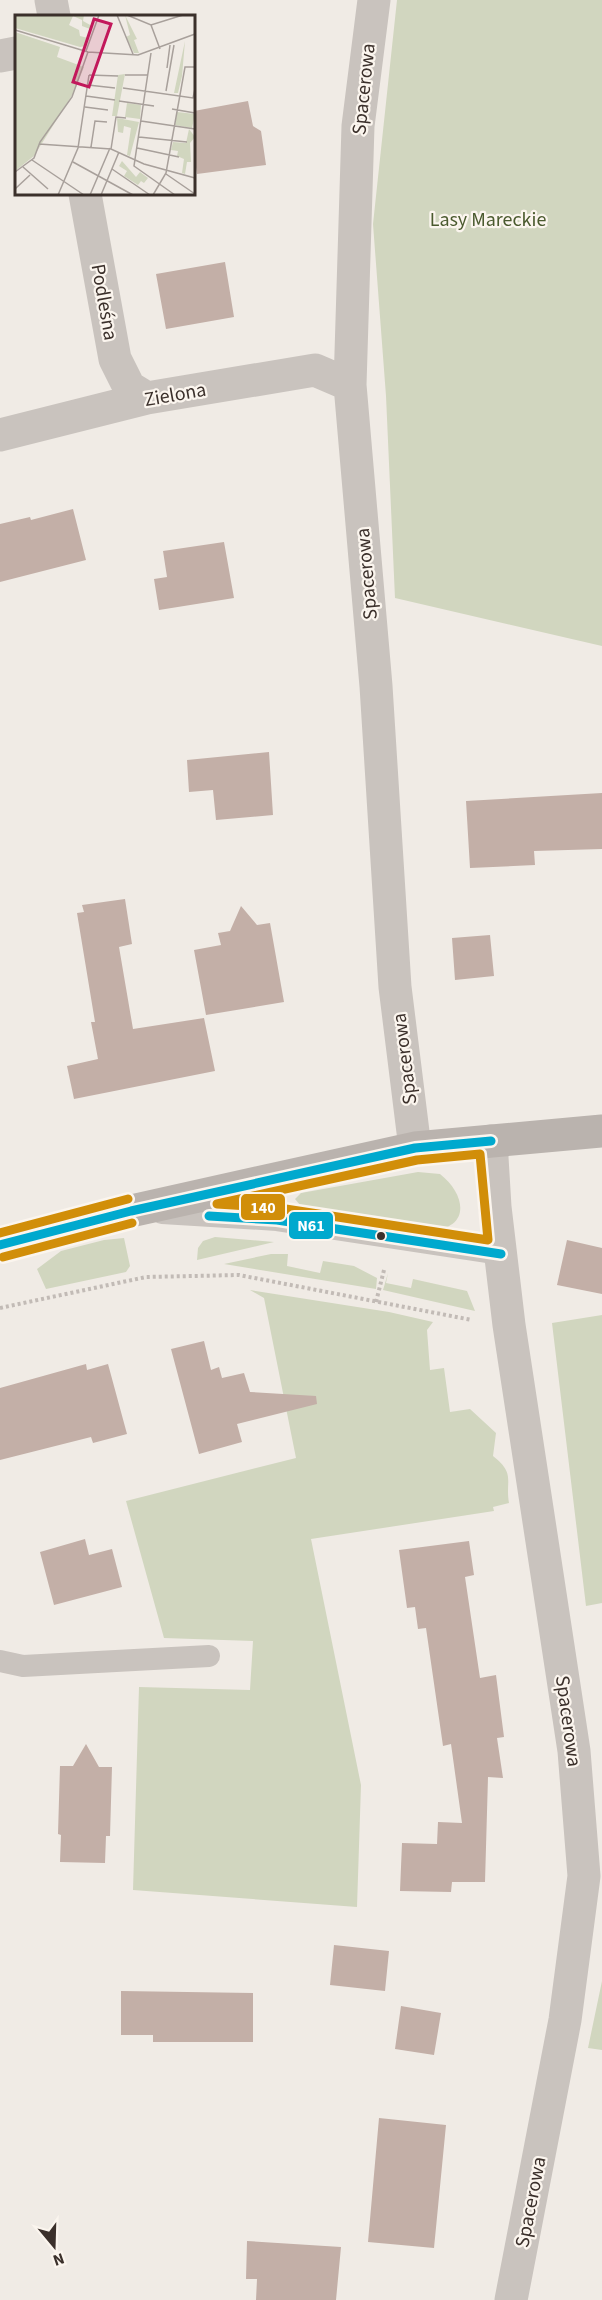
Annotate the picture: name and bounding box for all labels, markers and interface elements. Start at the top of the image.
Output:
inset map [15,15,195,195]
street label: Spacerowa [345,42,383,136]
park label: Lasy Mareckie [430,206,546,234]
street label: Podleśna [84,262,125,343]
street label: Zielona [142,376,208,414]
street label: Spacerowa [349,527,385,621]
street label: Spacerowa [385,1012,424,1106]
line badge: 140 [240,1193,286,1221]
text: 140 [250,1197,276,1219]
line badge: N61 [288,1211,334,1240]
text: N61 [297,1215,325,1237]
unlabelled marker [375,1230,387,1242]
street label: Spacerowa [548,1674,588,1769]
street label: Spacerowa [508,2154,553,2250]
north arrow [24,2216,84,2276]
text: N [50,2247,67,2271]

